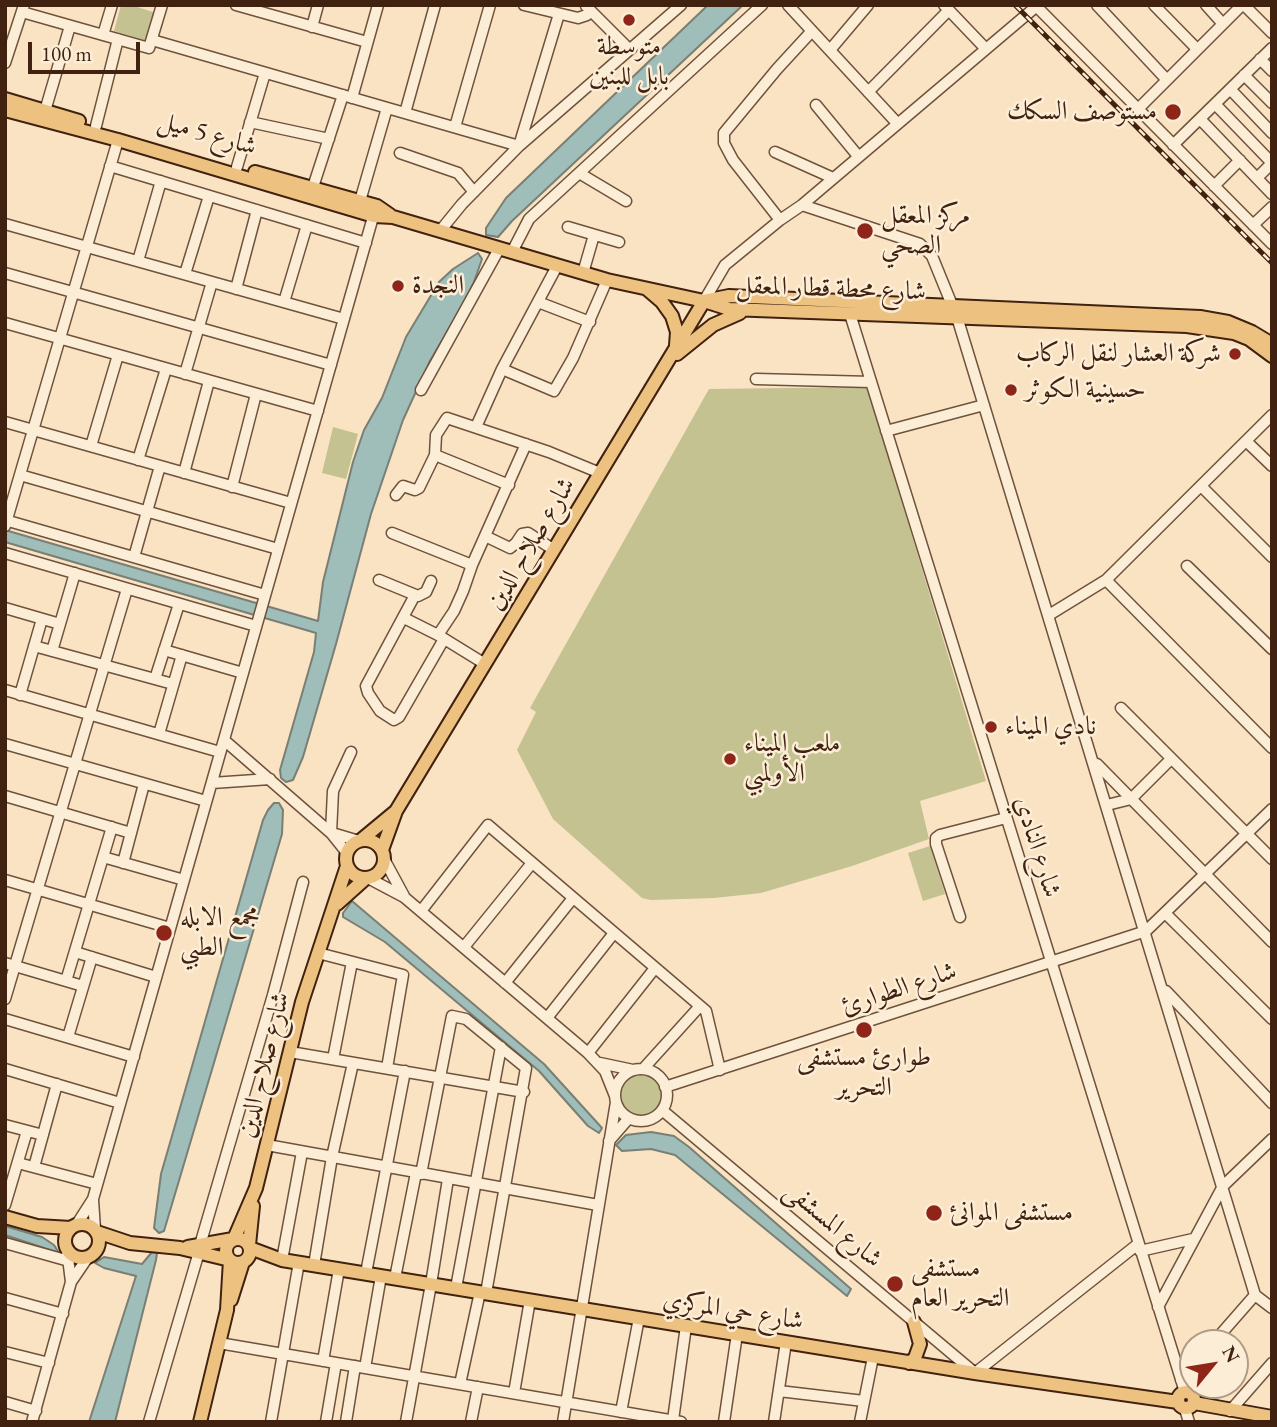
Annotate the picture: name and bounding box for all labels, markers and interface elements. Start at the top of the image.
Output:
marker: متوسطة بابل للبنين [621,12,637,28]
scale bar [32,28,144,72]
place label: متوسطة بابل للبنين [589,31,669,92]
text: 100 m [41,40,92,67]
place label: مستوصف السكك [1007,96,1157,128]
marker: مستوصف السكك [1163,102,1183,122]
street label: شارع 5 ميل [154,105,260,163]
place label: مركز المعقل الصحي [881,200,970,262]
marker: مركز المعقل الصحي [855,221,875,241]
place label: النجدة [412,270,464,302]
street label: شارع محطة قطار المعقل [736,270,926,308]
marker: النجدة [390,278,406,294]
place label: شركة العشار لنقل الركاب [1016,338,1221,370]
marker: شركة العشار لنقل الركاب [1227,346,1243,362]
place label: حسينية الكوثر [1025,374,1146,406]
marker: حسينية الكوثر [1003,382,1019,398]
street label: شارع صلاح الدين [479,472,583,616]
place label: نادي الميناء [1005,711,1096,743]
marker: نادي الميناء [983,719,999,735]
place label: ملعب الميناء الأولمبي [744,728,840,790]
marker: ملعب الميناء الأولمبي [722,751,738,767]
street label: شارع النادي [1007,793,1067,901]
place label: مجمع الابله الطبي [180,902,260,964]
marker: مجمع الابله الطبي [154,923,174,943]
street label: شارع الطوارئ [837,956,961,1022]
street label: شارع صلاح الدين [231,989,297,1141]
marker: طوارئ مستشفى التحرير [854,1020,874,1040]
place label: طوارئ مستشفى التحرير [797,1042,931,1104]
street label: شارع المسشفى [778,1175,888,1275]
place label: مستشفى الموانئ [950,1197,1073,1229]
marker: مستشفى الموانئ [924,1203,944,1223]
place label: مستشفى التحرير العام [911,1253,1009,1314]
marker: مستشفى التحرير العام [885,1274,905,1294]
street label: شارع حي المركزي [660,1284,806,1338]
north arrow [1179,1329,1249,1399]
text: N [1216,1341,1246,1367]

